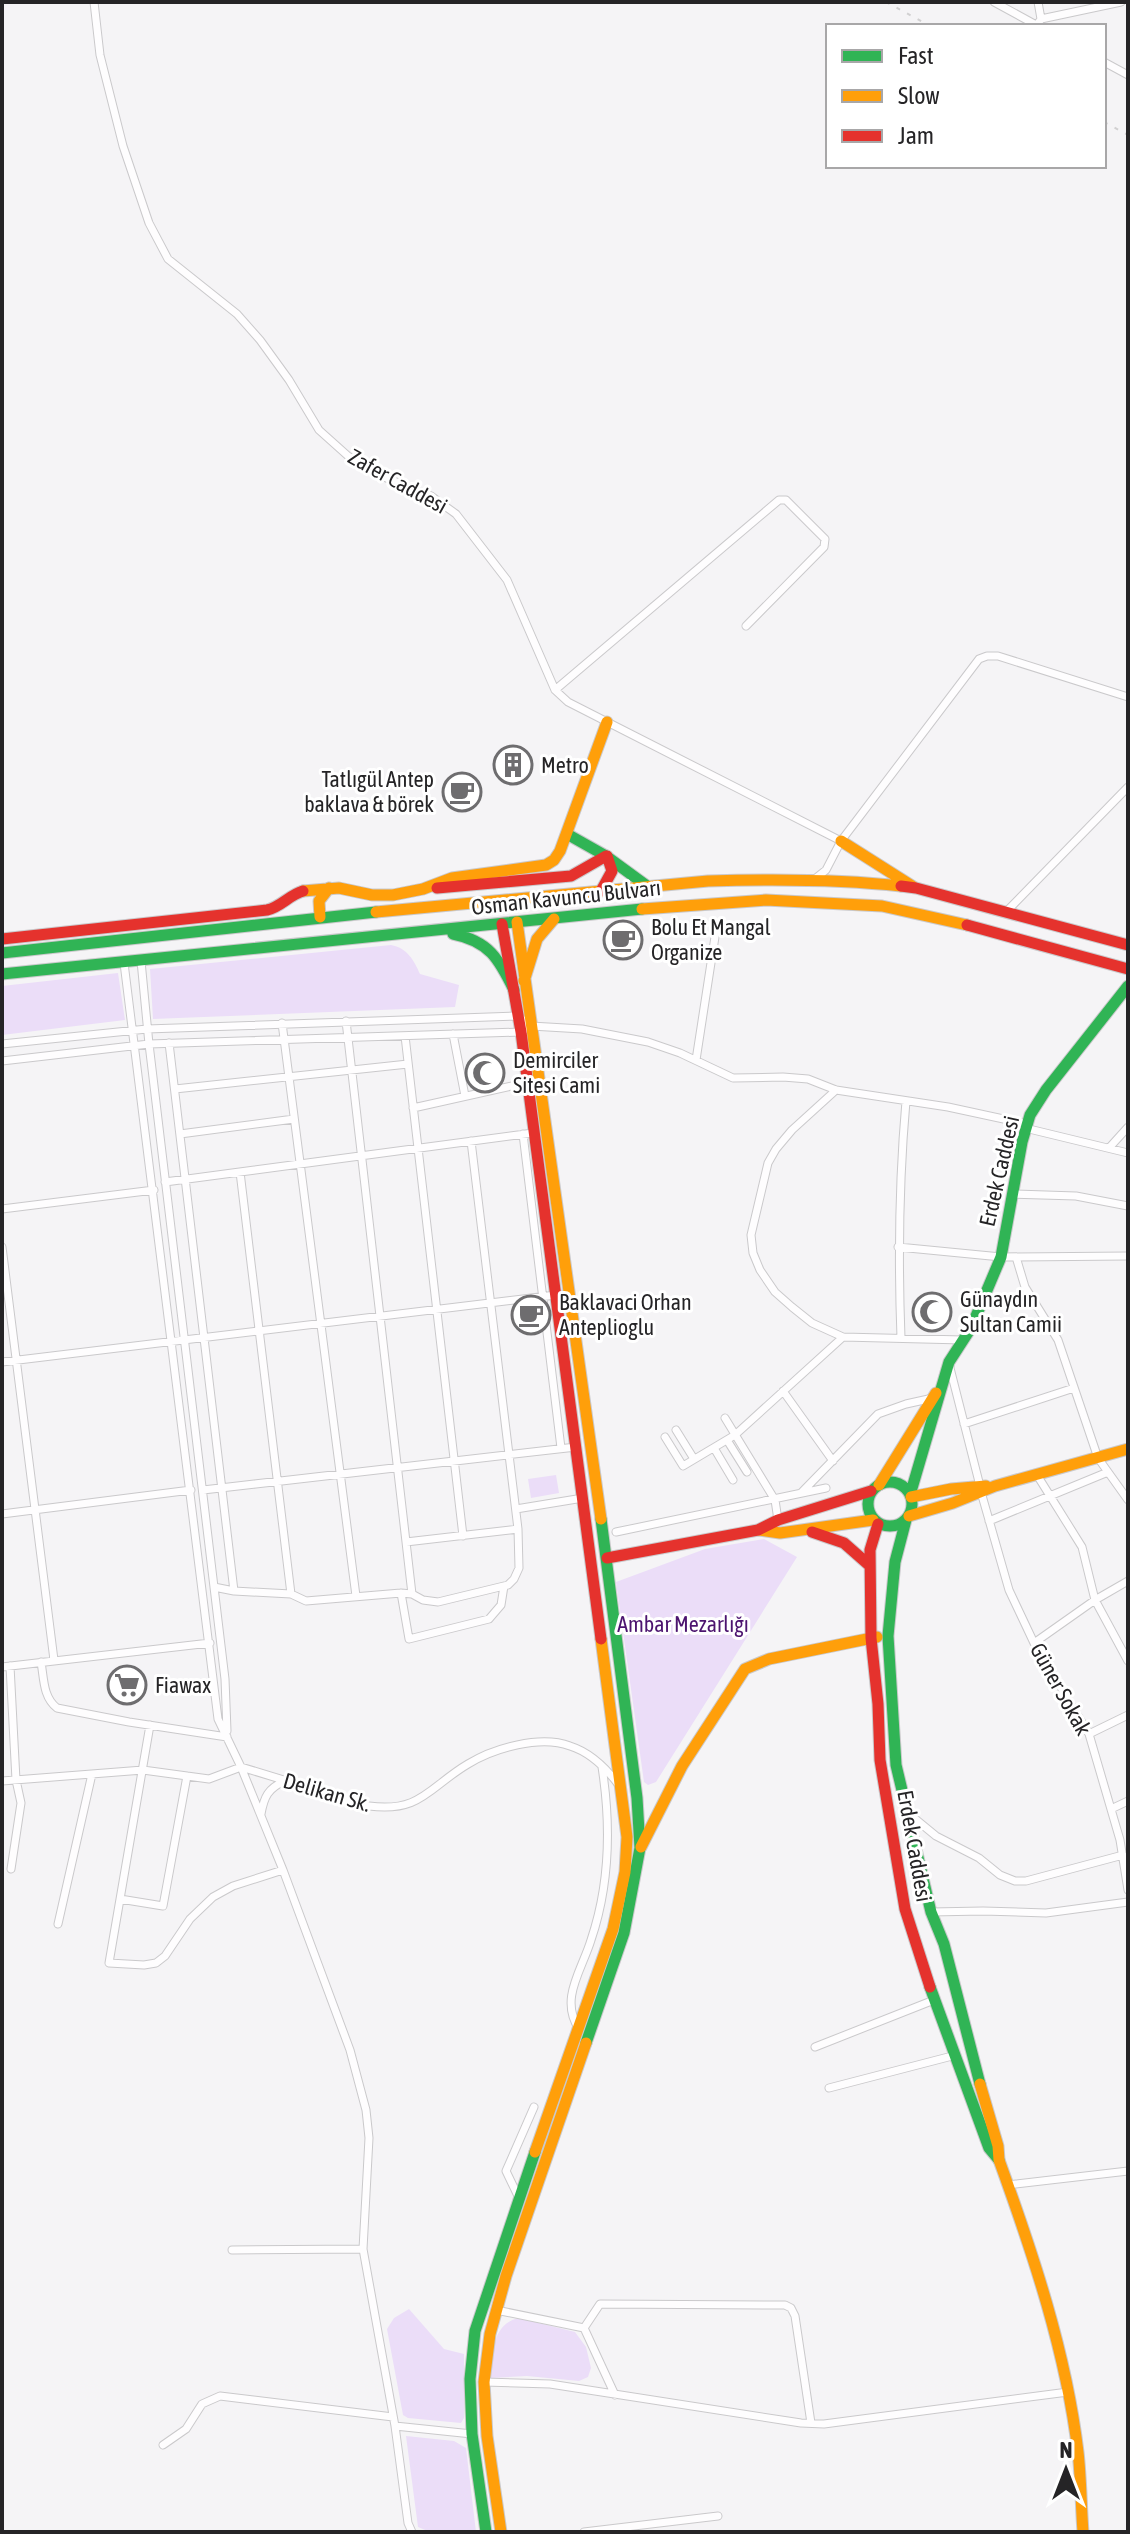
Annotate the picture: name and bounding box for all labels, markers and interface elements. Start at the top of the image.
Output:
legend [826,24,1106,168]
text: Fast [898,42,934,69]
text: Slow [898,82,940,109]
text: Jam [898,122,934,149]
street label: Zafer Caddesi [344,443,452,519]
building icon: Metro [492,744,534,786]
place label: Metro [541,752,589,778]
place label: Tatlıgül Antep baklava & börek [304,766,434,817]
cafe icon: Tatlıgül Antep baklava & börek [441,771,483,813]
street label: Osman Kavuncu Bulvarı [470,874,662,920]
place label: Bolu Et Mangal Organize [651,914,771,965]
cafe icon: Bolu Et Mangal Organize [602,919,644,961]
place label: Demirciler Sitesi Cami [513,1047,600,1098]
mosque icon: Demirciler Sitesi Cami [464,1052,506,1094]
street label: Erdek Caddesi [974,1113,1024,1229]
place label: Günaydın Sultan Camii [960,1286,1062,1337]
place label: Baklavaci Orhan Anteplioglu [559,1289,692,1340]
mosque icon: Günaydın Sultan Camii [911,1291,953,1333]
cafe icon: Baklavaci Orhan Anteplioglu [510,1294,552,1336]
park label: Ambar Mezarlığı [617,1611,749,1637]
street label: Güner Sokak [1025,1638,1097,1740]
supermarket icon: Fiawax [106,1664,148,1706]
place label: Fiawax [155,1672,211,1698]
street label: Delikan Sk. [280,1767,374,1817]
street label: Erdek Caddesi [892,1788,938,1904]
north arrow [1026,2430,1106,2510]
text: N [1060,2437,1072,2463]

